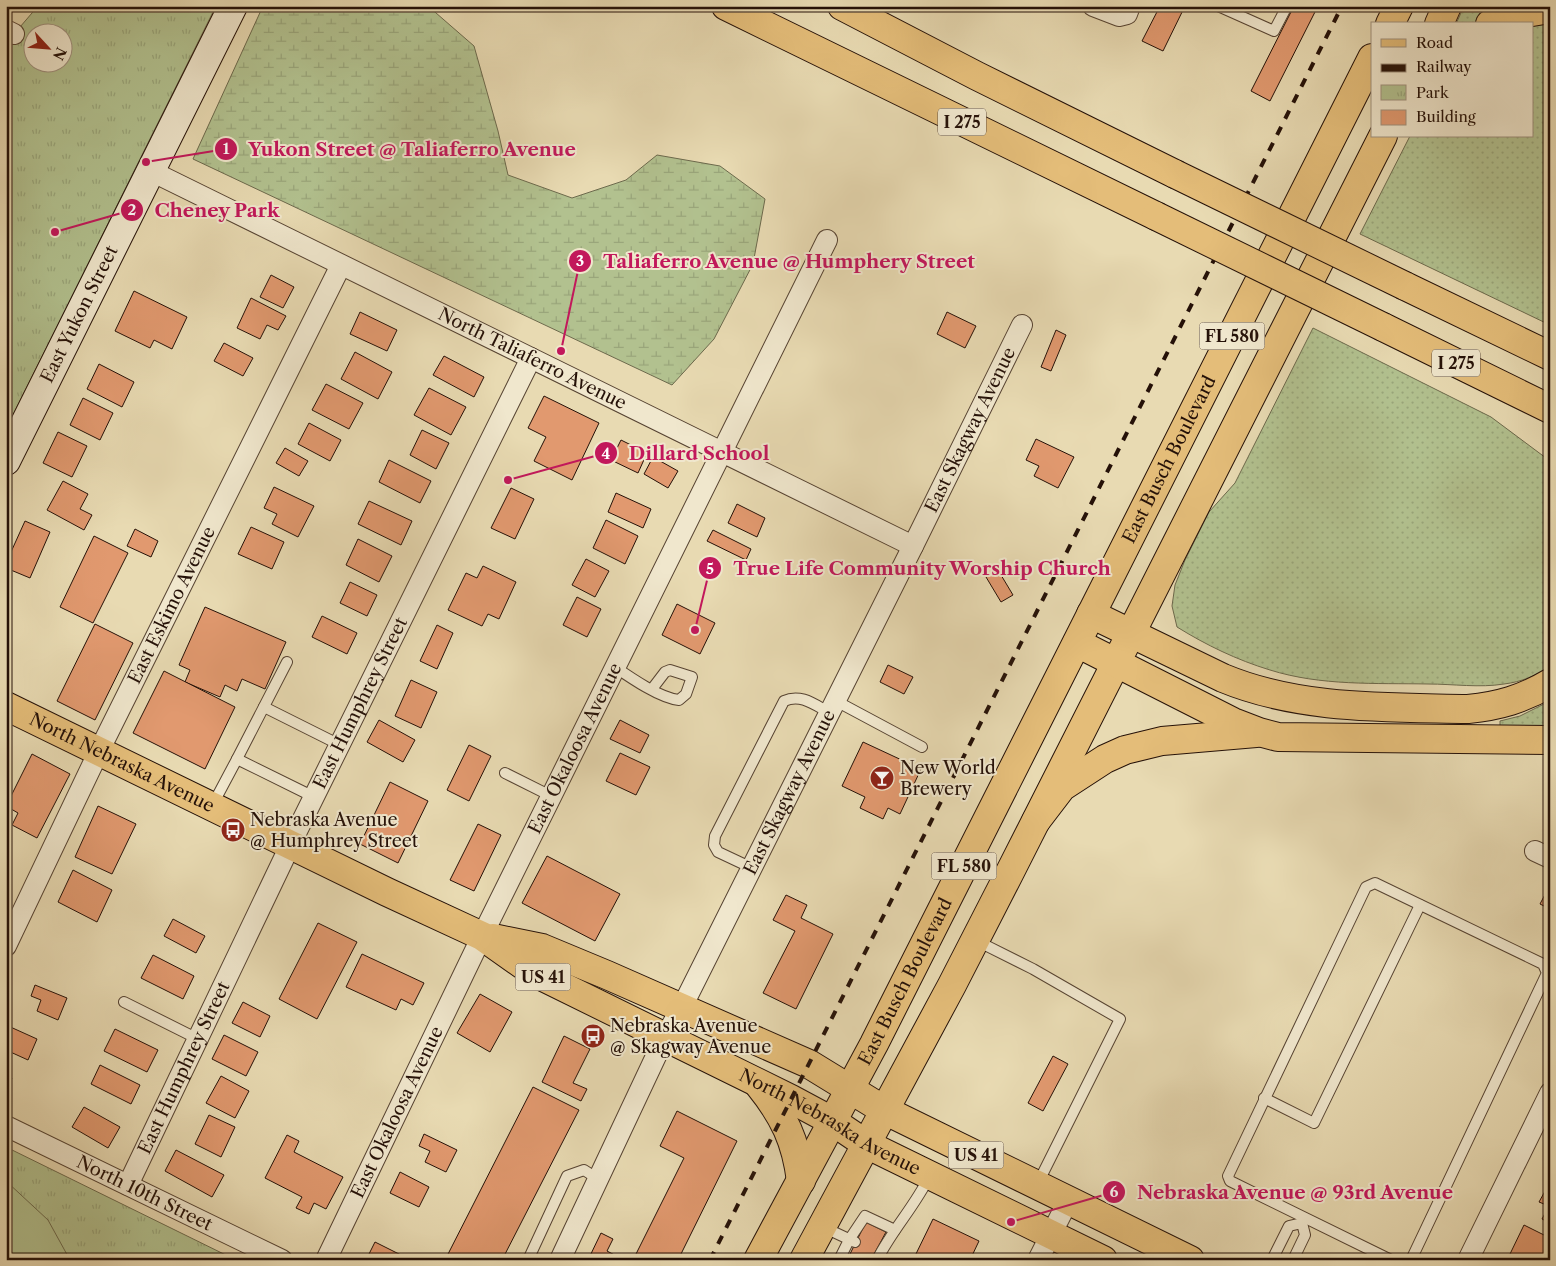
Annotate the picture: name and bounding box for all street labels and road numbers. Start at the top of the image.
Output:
road number: I 275 [938,108,986,136]
street label: East Yukon Street [36,241,123,387]
street label: North Taliaferro Avenue [435,303,630,414]
road number: FL 580 [1200,322,1264,350]
street label: East Skagway Avenue [920,344,1020,516]
road number: I 275 [1432,349,1480,376]
street label: East Busch Boulevard [1118,372,1221,547]
street label: East Eskimo Avenue [123,523,220,687]
street label: East Humphrey Street [309,613,412,793]
street label: East Okaloosa Avenue [523,659,627,837]
street label: East Skagway Avenue [739,706,840,879]
street label: North Nebraska Avenue [26,708,218,817]
road number: FL 580 [932,852,996,879]
street label: East Busch Boulevard [854,894,957,1069]
road number: US 41 [516,964,570,990]
street label: East Humphrey Street [133,977,235,1158]
street label: East Okaloosa Avenue [346,1023,448,1202]
street label: North Nebraska Avenue [736,1064,924,1180]
road number: US 41 [948,1142,1004,1168]
street label: North 10th Street [73,1151,216,1236]

